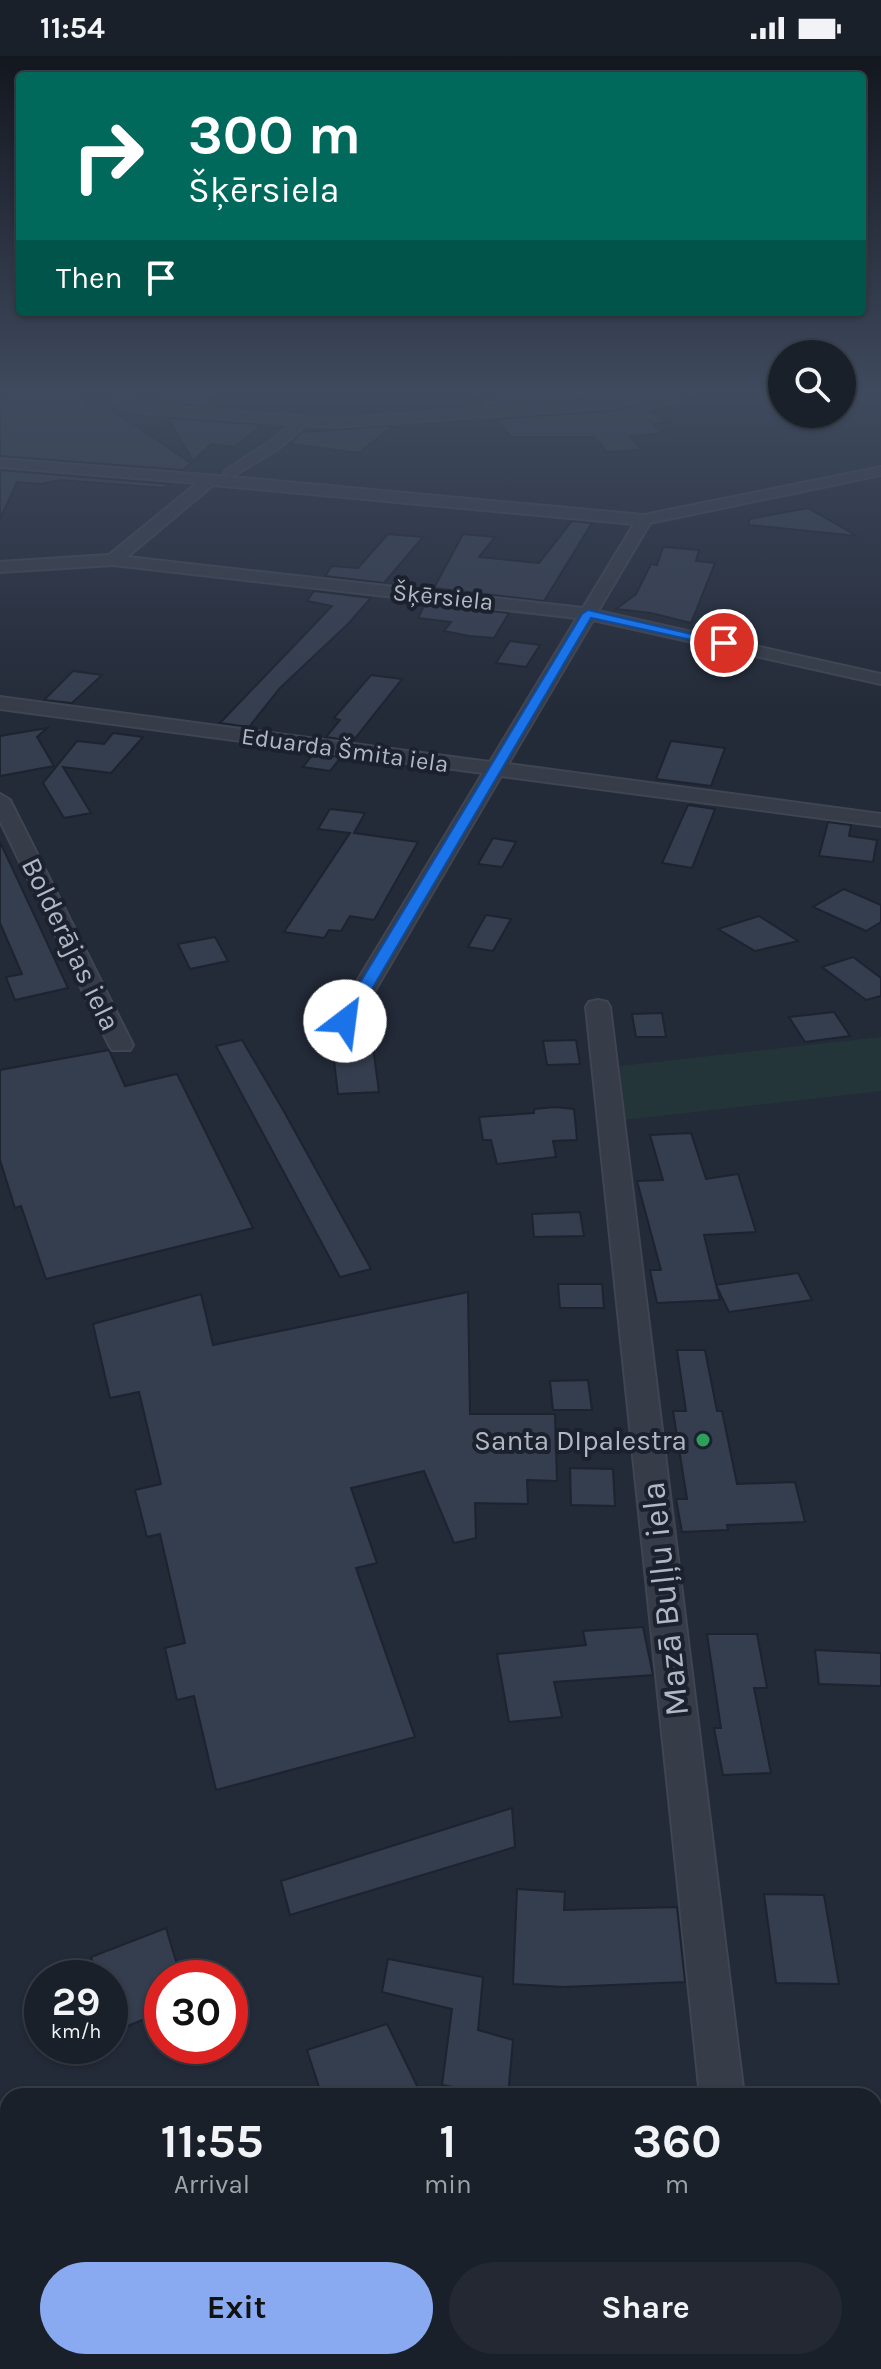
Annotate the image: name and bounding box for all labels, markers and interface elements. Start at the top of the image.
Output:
text: 11:54 [40,10,105,46]
text: 300 m [188,102,361,167]
icon: right [56,104,160,208]
text: Šķērsiela [188,169,340,211]
icon: arrive [139,256,183,300]
text: Then [56,260,123,296]
map controls [768,340,856,428]
button: search [768,340,856,428]
street label: Šķērsiela [391,577,495,616]
pin [690,609,758,677]
icon: arrive [702,621,746,665]
street label: Eduarda Šmita iela [240,721,450,778]
street label: Bolderājas iela [15,852,127,1036]
position arrow [303,979,387,1063]
place label: Santa DIpalestra [474,1424,687,1457]
marker: Santa DIpalestra [694,1431,712,1449]
street label: Mazā Buļļu iela [633,1480,697,1718]
speed limit sign: 30 [144,1960,248,2064]
text: 29 [52,1978,100,2025]
text: km/h [51,2020,101,2043]
text: 11:55 [160,2113,264,2169]
text: 1 [439,2113,456,2169]
text: 360 [632,2113,722,2169]
text: Arrival [174,2169,250,2200]
text: min [424,2169,472,2200]
text: m [665,2169,689,2200]
button: Exit [40,2262,433,2354]
button: Share [449,2262,842,2354]

